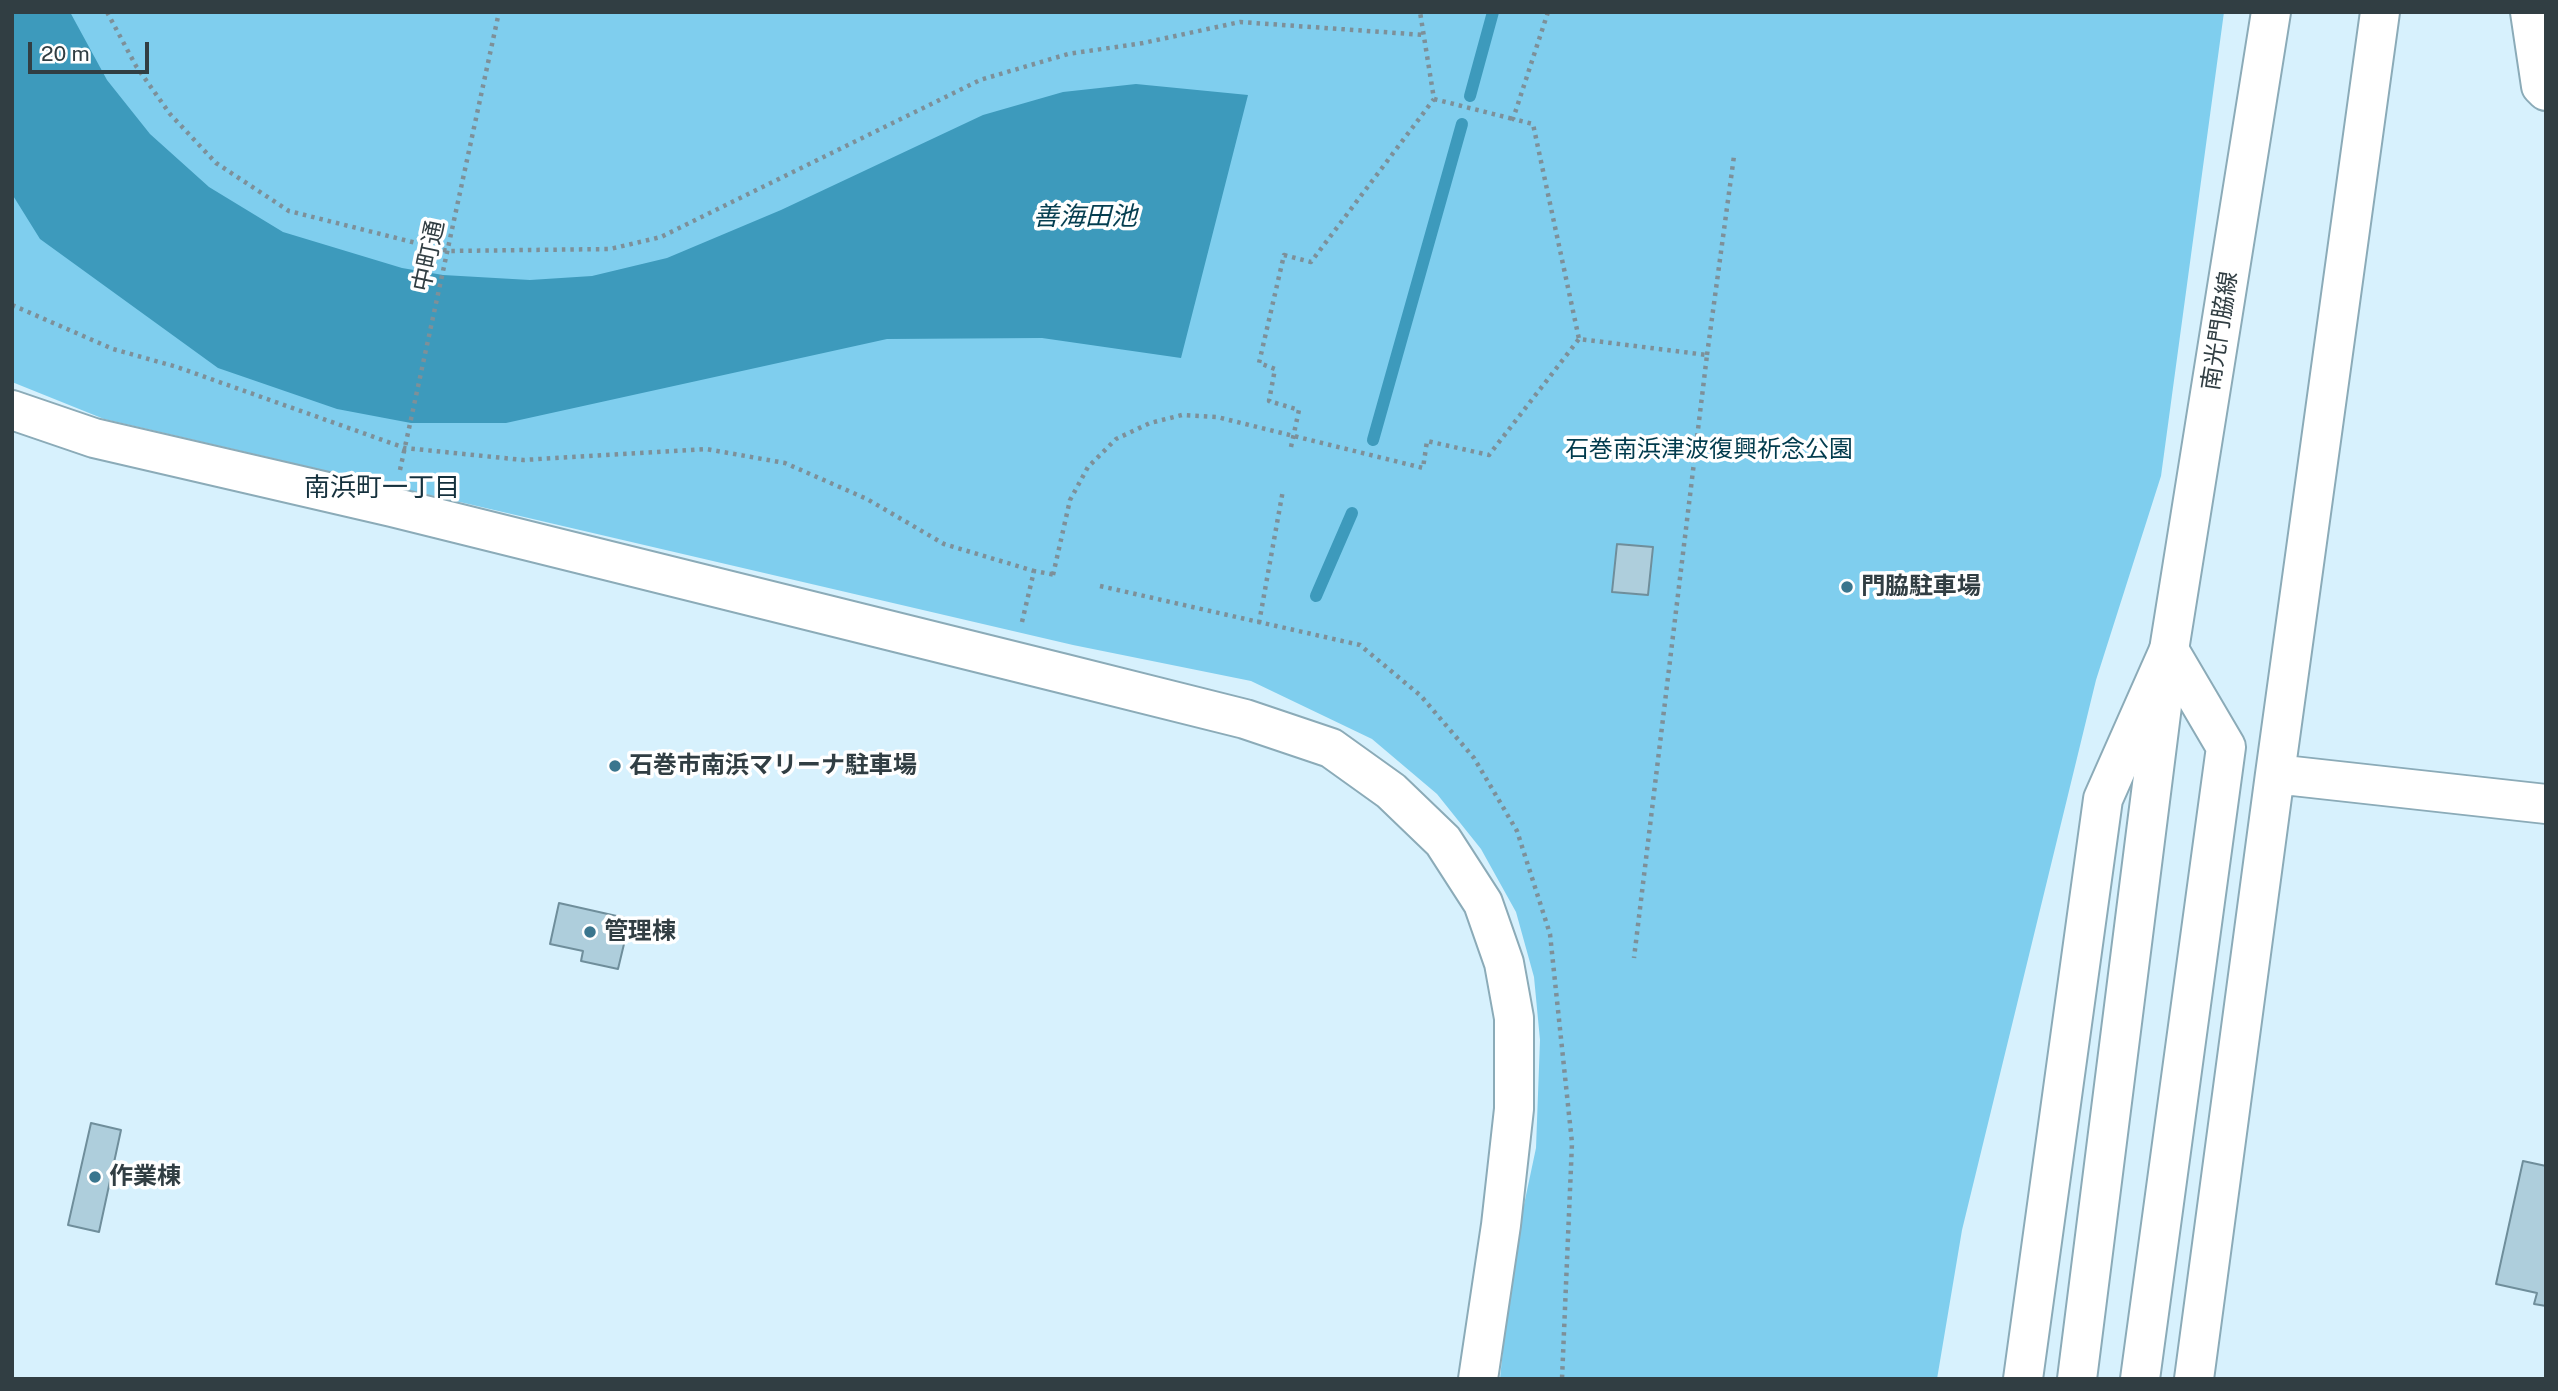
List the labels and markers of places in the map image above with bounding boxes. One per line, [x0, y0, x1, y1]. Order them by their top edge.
place label: 門脇駐車場 [1861, 573, 1981, 601]
marker: 門脇駐車場 [1839, 579, 1855, 595]
place label: 石巻市南浜マリーナ駐車場 [629, 752, 917, 780]
marker: 石巻市南浜マリーナ駐車場 [607, 758, 623, 774]
place label: 管理棟 [604, 918, 676, 946]
marker: 管理棟 [582, 924, 598, 940]
place label: 作業棟 [109, 1163, 181, 1191]
marker: 作業棟 [87, 1169, 103, 1185]

